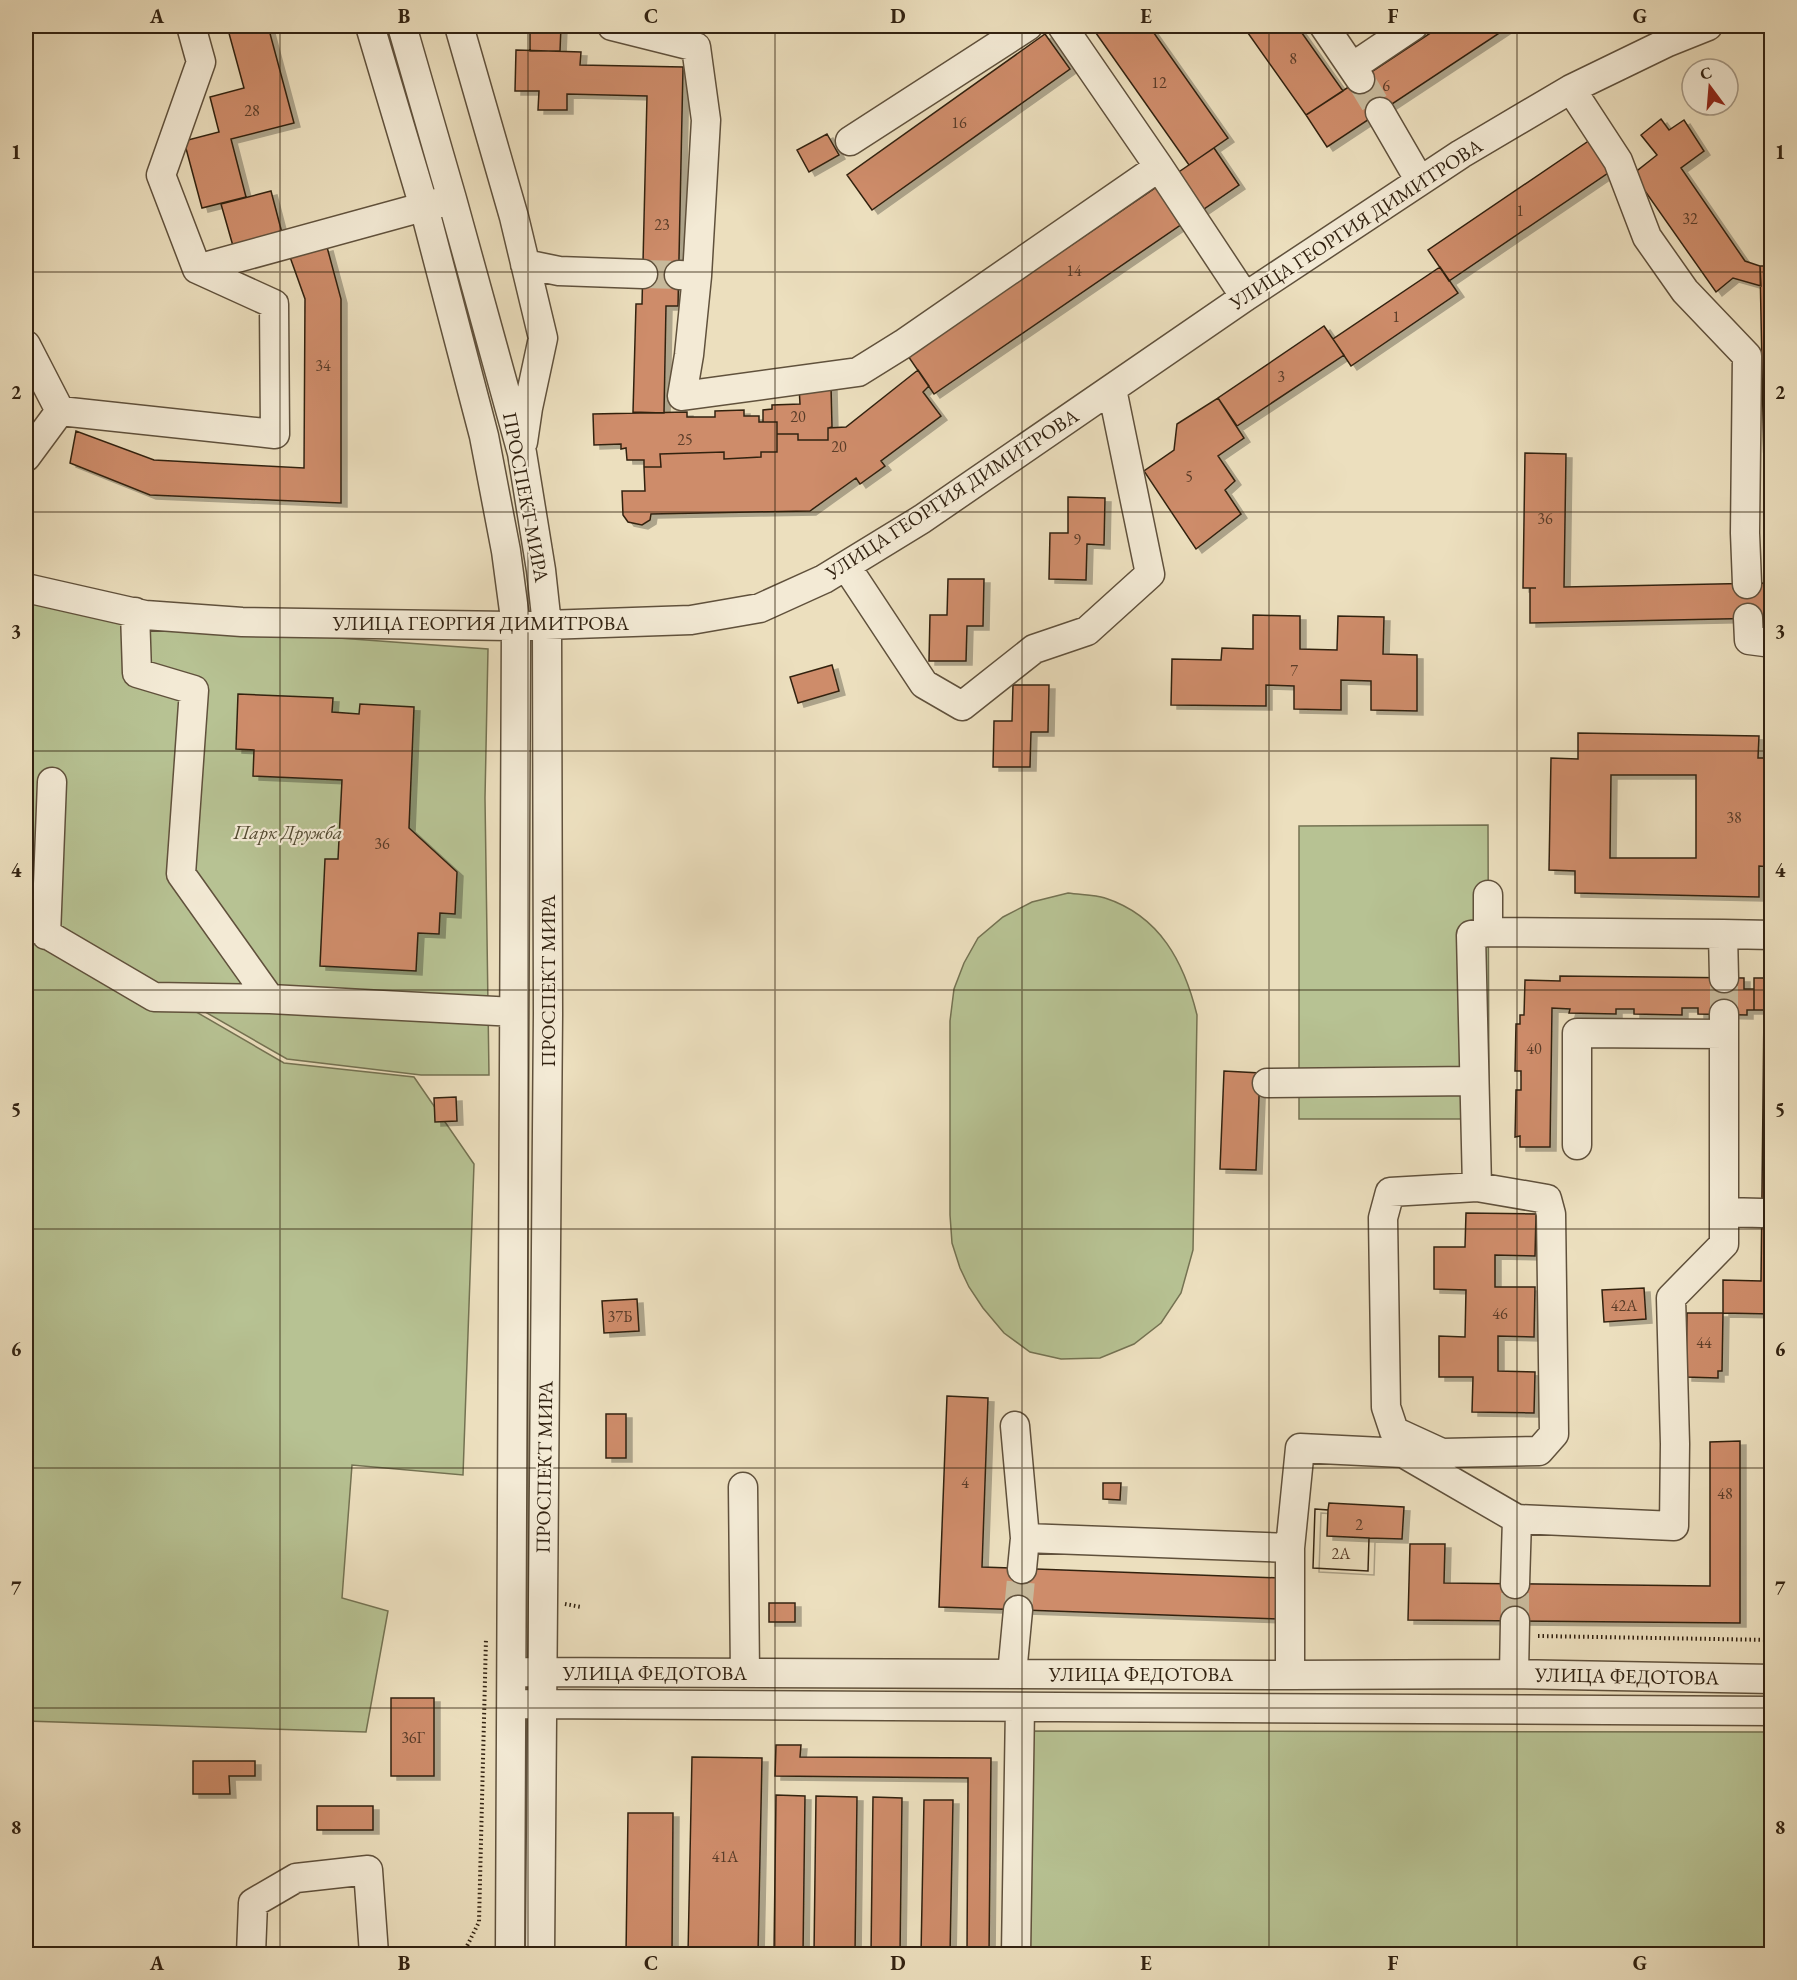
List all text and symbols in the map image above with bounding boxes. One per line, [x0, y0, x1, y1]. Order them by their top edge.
text: A [149, 3, 165, 29]
text: B [398, 3, 410, 29]
text: C [644, 3, 658, 29]
text: D [890, 3, 906, 29]
text: E [1140, 3, 1152, 29]
text: F [1388, 3, 1399, 29]
text: G [1633, 3, 1647, 29]
house number: 8 [1289, 48, 1297, 69]
north arrow [1680, 57, 1740, 117]
text: С [1698, 61, 1714, 85]
house number: 12 [1151, 72, 1167, 93]
house number: 6 [1382, 75, 1390, 96]
house number: 28 [244, 100, 260, 121]
house number: 16 [951, 112, 967, 133]
street label: УЛИЦА ГЕОРГИЯ ДИМИТРОВА [1224, 132, 1487, 316]
text: 1 [11, 139, 21, 165]
text: 1 [1775, 139, 1785, 165]
house number: 1 [1516, 200, 1524, 221]
house number: 32 [1682, 208, 1698, 229]
house number: 23 [654, 214, 670, 235]
house number: 14 [1066, 260, 1082, 281]
house number: 1 [1392, 306, 1400, 327]
house number: 34 [315, 355, 331, 376]
house number: 3 [1277, 366, 1285, 387]
text: 2 [11, 379, 22, 405]
text: 2 [1775, 379, 1786, 405]
street label: УЛИЦА ГЕОРГИЯ ДИМИТРОВА [820, 402, 1083, 586]
house number: 20 [790, 406, 806, 427]
street label: ПРОСПЕКТ МИРА [497, 410, 555, 584]
house number: 25 [677, 429, 693, 450]
house number: 20 [831, 436, 847, 457]
house number: 5 [1185, 466, 1193, 487]
house number: 36 [1537, 508, 1553, 529]
house number: 9 [1073, 529, 1081, 550]
street label: УЛИЦА ГЕОРГИЯ ДИМИТРОВА [332, 610, 629, 636]
text: 3 [11, 618, 21, 644]
text: 3 [1775, 618, 1785, 644]
house number: 7 [1290, 660, 1298, 681]
house number: 38 [1726, 807, 1742, 828]
park label: Парк Дружба [232, 819, 343, 845]
house number: 36 [374, 833, 390, 854]
text: 4 [11, 857, 22, 883]
text: 4 [1775, 857, 1786, 883]
street label: ПРОСПЕКТ МИРА [535, 895, 561, 1067]
house number: 40 [1526, 1038, 1542, 1059]
text: 5 [11, 1096, 21, 1122]
text: 5 [1775, 1096, 1785, 1122]
house number: 42А [1611, 1295, 1638, 1316]
house number: 46 [1492, 1303, 1508, 1324]
house number: 37Б [608, 1306, 632, 1327]
house number: 44 [1696, 1332, 1712, 1353]
text: 6 [11, 1336, 22, 1362]
text: 6 [1775, 1336, 1786, 1362]
street label: ПРОСПЕКТ МИРА [529, 1380, 559, 1554]
house number: 4 [961, 1472, 969, 1493]
house number: 48 [1717, 1483, 1733, 1504]
house number: 2 [1355, 1514, 1363, 1535]
house number: 2А [1332, 1543, 1351, 1564]
text: 7 [11, 1575, 22, 1601]
text: 7 [1775, 1575, 1786, 1601]
street label: УЛИЦА ФЕДОТОВА [562, 1660, 747, 1686]
street label: УЛИЦА ФЕДОТОВА [1048, 1661, 1233, 1687]
street label: УЛИЦА ФЕДОТОВА [1534, 1661, 1720, 1691]
house number: 36Г [401, 1727, 426, 1748]
text: 8 [11, 1814, 21, 1840]
text: 8 [1775, 1814, 1785, 1840]
house number: 41А [712, 1846, 739, 1867]
text: A [149, 1950, 165, 1976]
text: B [398, 1950, 410, 1976]
text: C [644, 1950, 658, 1976]
text: D [890, 1950, 906, 1976]
text: E [1140, 1950, 1152, 1976]
text: F [1388, 1950, 1399, 1976]
text: G [1633, 1950, 1647, 1976]

